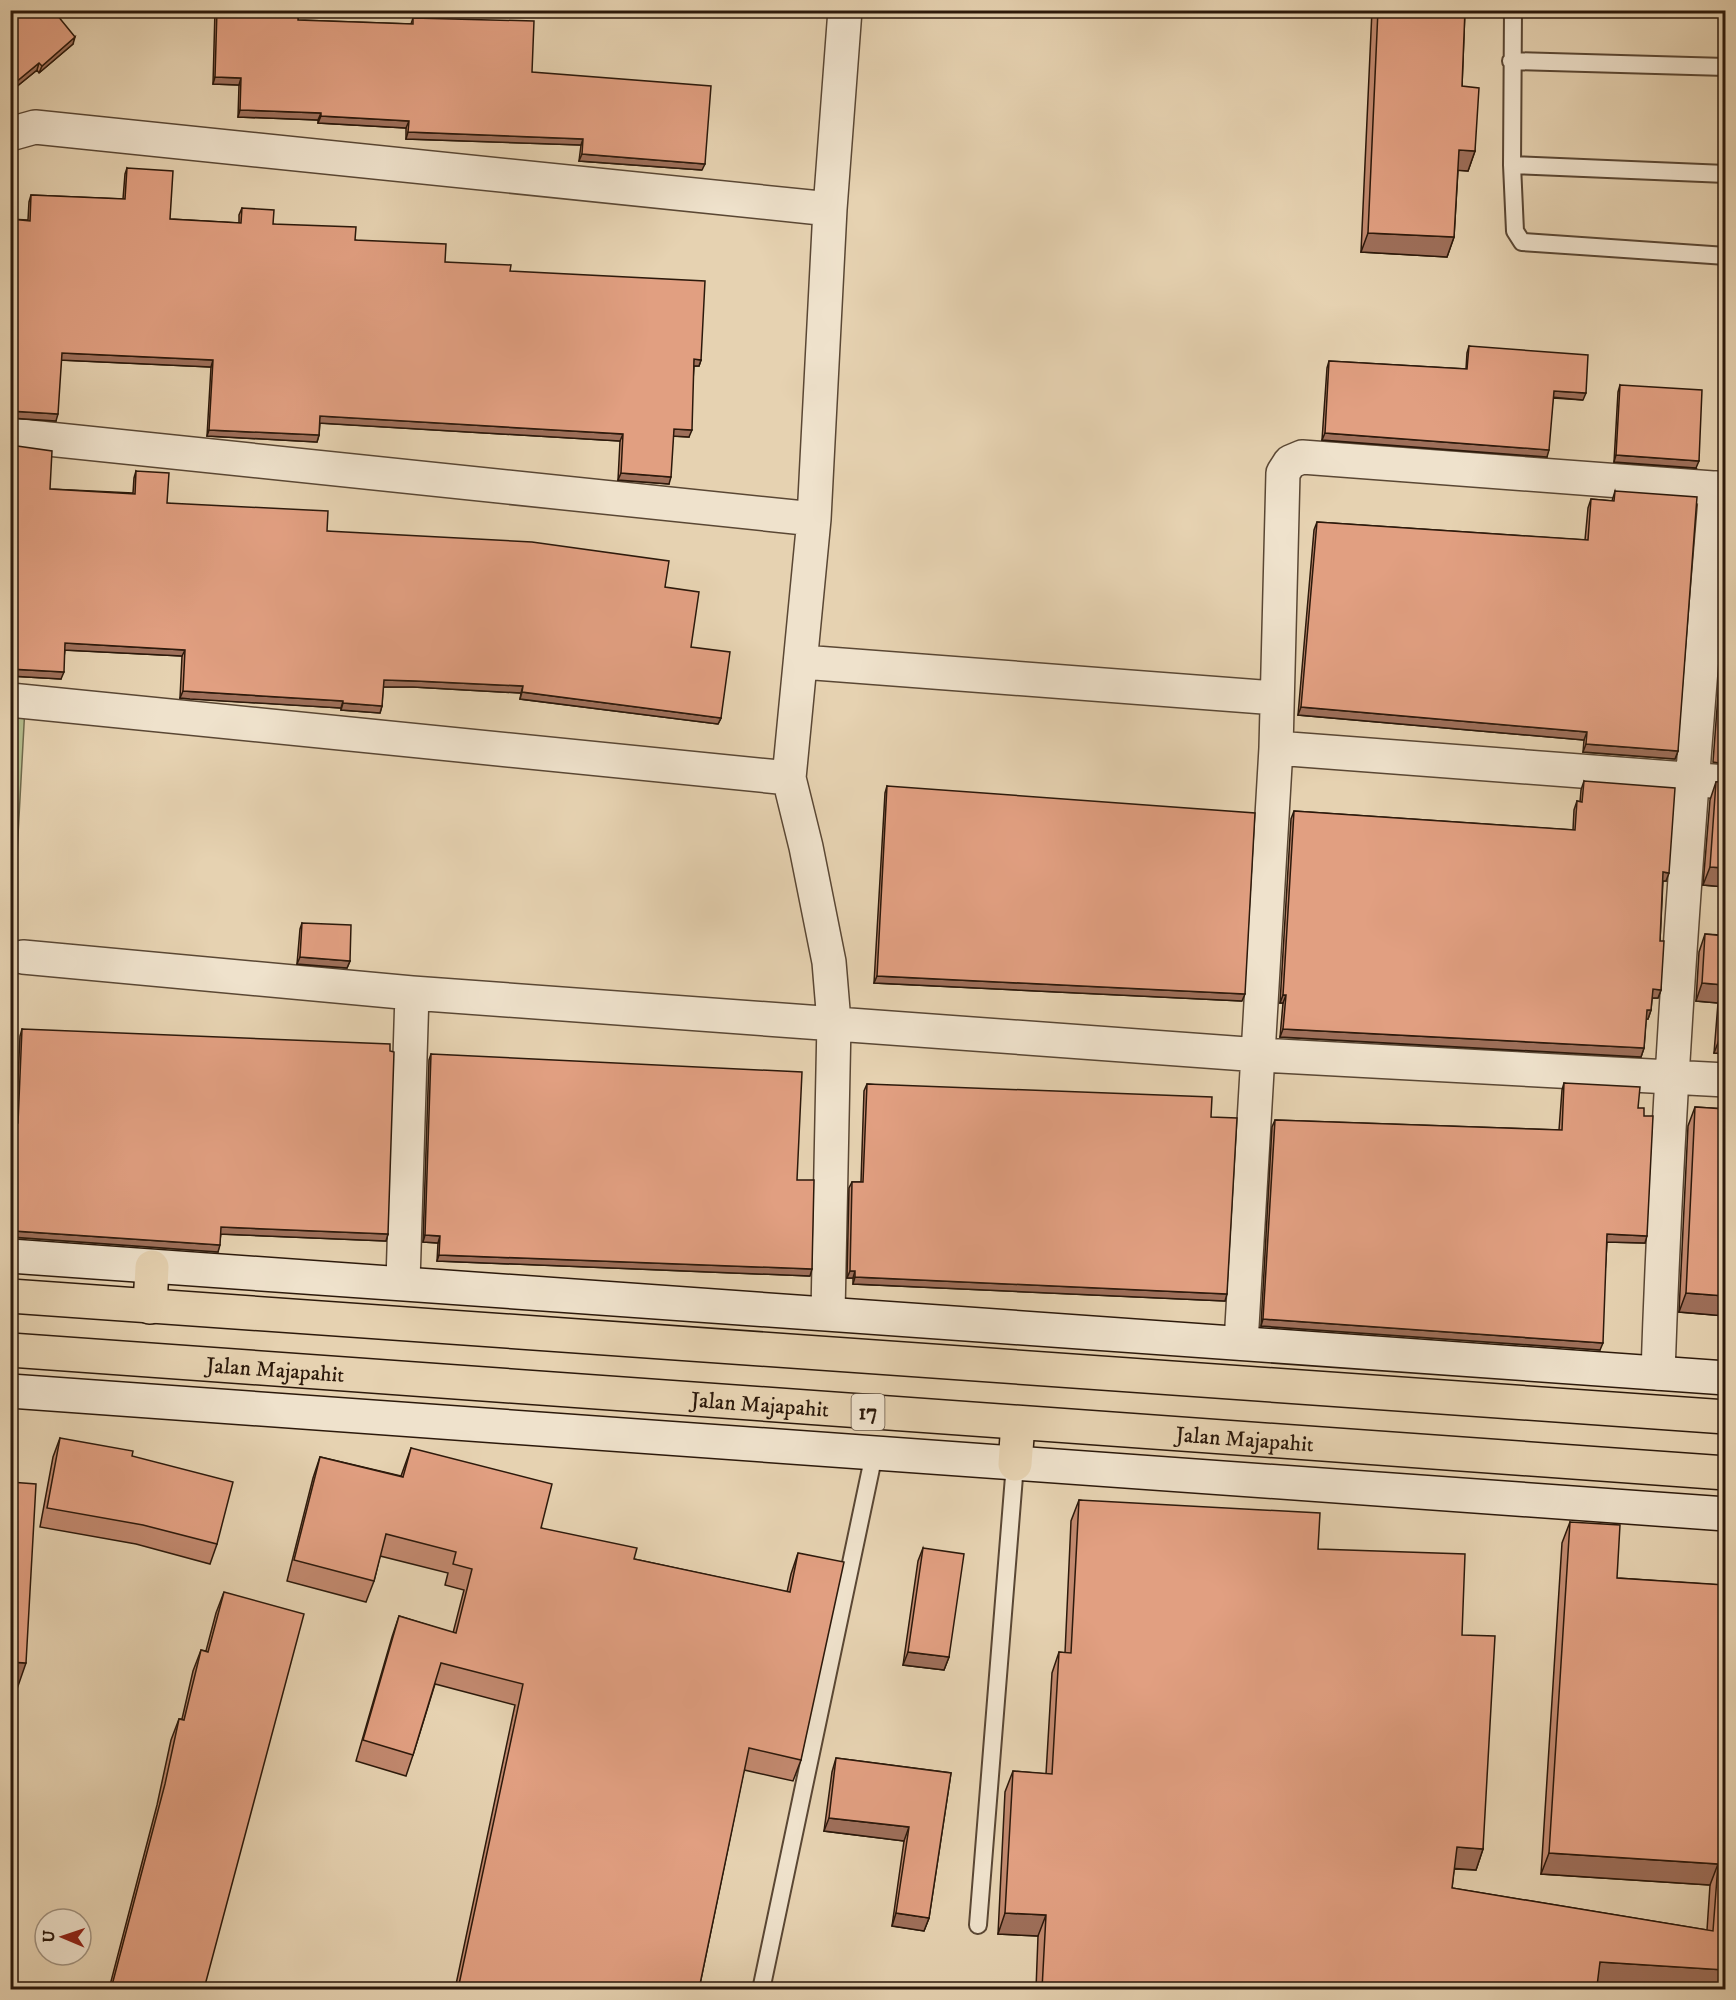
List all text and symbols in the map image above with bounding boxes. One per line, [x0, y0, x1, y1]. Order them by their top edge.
street label: Jalan Majapahit [203, 1352, 345, 1389]
street label: Jalan Majapahit [688, 1387, 830, 1424]
road number: 17 [852, 1394, 884, 1430]
street label: Jalan Majapahit [1173, 1421, 1315, 1458]
north arrow [33, 1907, 93, 1967]
text: U [39, 1929, 59, 1943]

